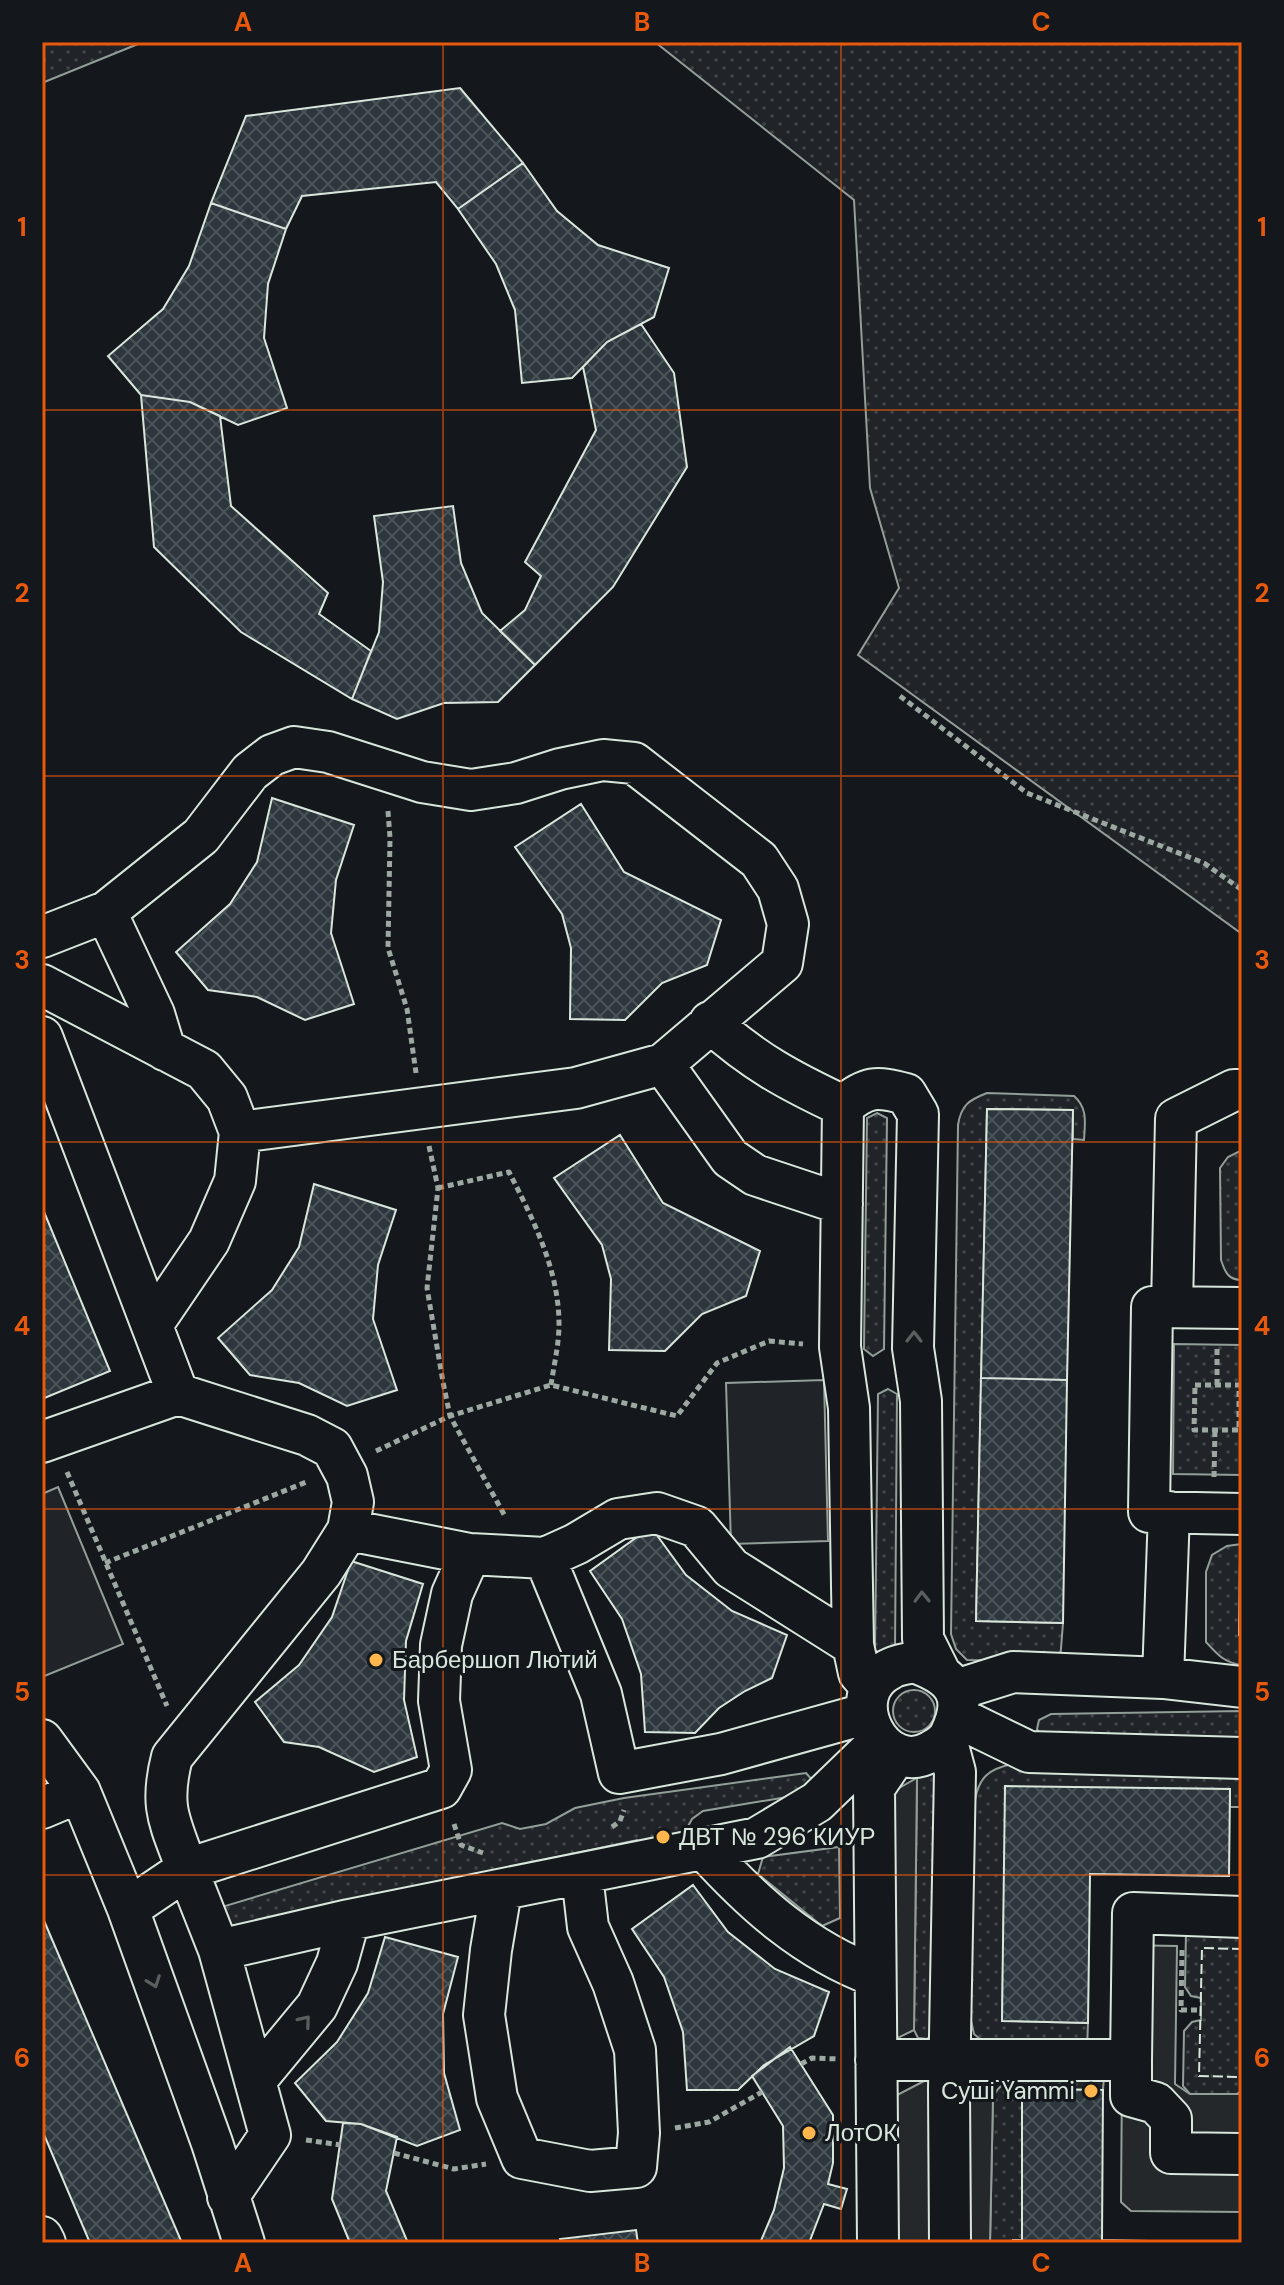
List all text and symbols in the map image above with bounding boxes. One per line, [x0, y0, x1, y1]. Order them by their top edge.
text: A [234, 5, 252, 39]
text: B [634, 5, 650, 39]
text: C [1031, 5, 1051, 39]
text: 1 [17, 210, 27, 244]
text: 1 [1257, 210, 1267, 244]
text: 2 [14, 576, 30, 610]
text: 2 [1254, 576, 1270, 610]
text: 3 [14, 943, 30, 977]
text: 3 [1254, 943, 1270, 977]
text: 4 [14, 1309, 30, 1343]
text: 4 [1254, 1309, 1270, 1343]
one-way arrow [905, 1330, 923, 1343]
one-way arrow [914, 1590, 931, 1603]
place label: Барбершоп Лютий [392, 1644, 598, 1675]
marker: Барбершоп Лютий [367, 1651, 385, 1669]
text: 5 [14, 1675, 30, 1709]
text: 5 [1254, 1675, 1270, 1709]
place label: ДВТ № 296 КИУР [679, 1821, 875, 1852]
marker: ДВТ № 296 КИУР [654, 1828, 672, 1846]
one-way arrow [145, 1975, 161, 1989]
one-way arrow [295, 2016, 310, 2030]
text: 6 [14, 2041, 30, 2075]
text: 6 [1254, 2041, 1270, 2075]
place label: Суші Yammi [941, 2075, 1075, 2106]
marker: Суші Yammi [1082, 2082, 1100, 2100]
place label: ЛотОК [825, 2117, 897, 2148]
marker: ЛотОК [800, 2124, 818, 2142]
text: A [234, 2246, 252, 2280]
text: B [634, 2246, 650, 2280]
text: C [1031, 2246, 1051, 2280]

